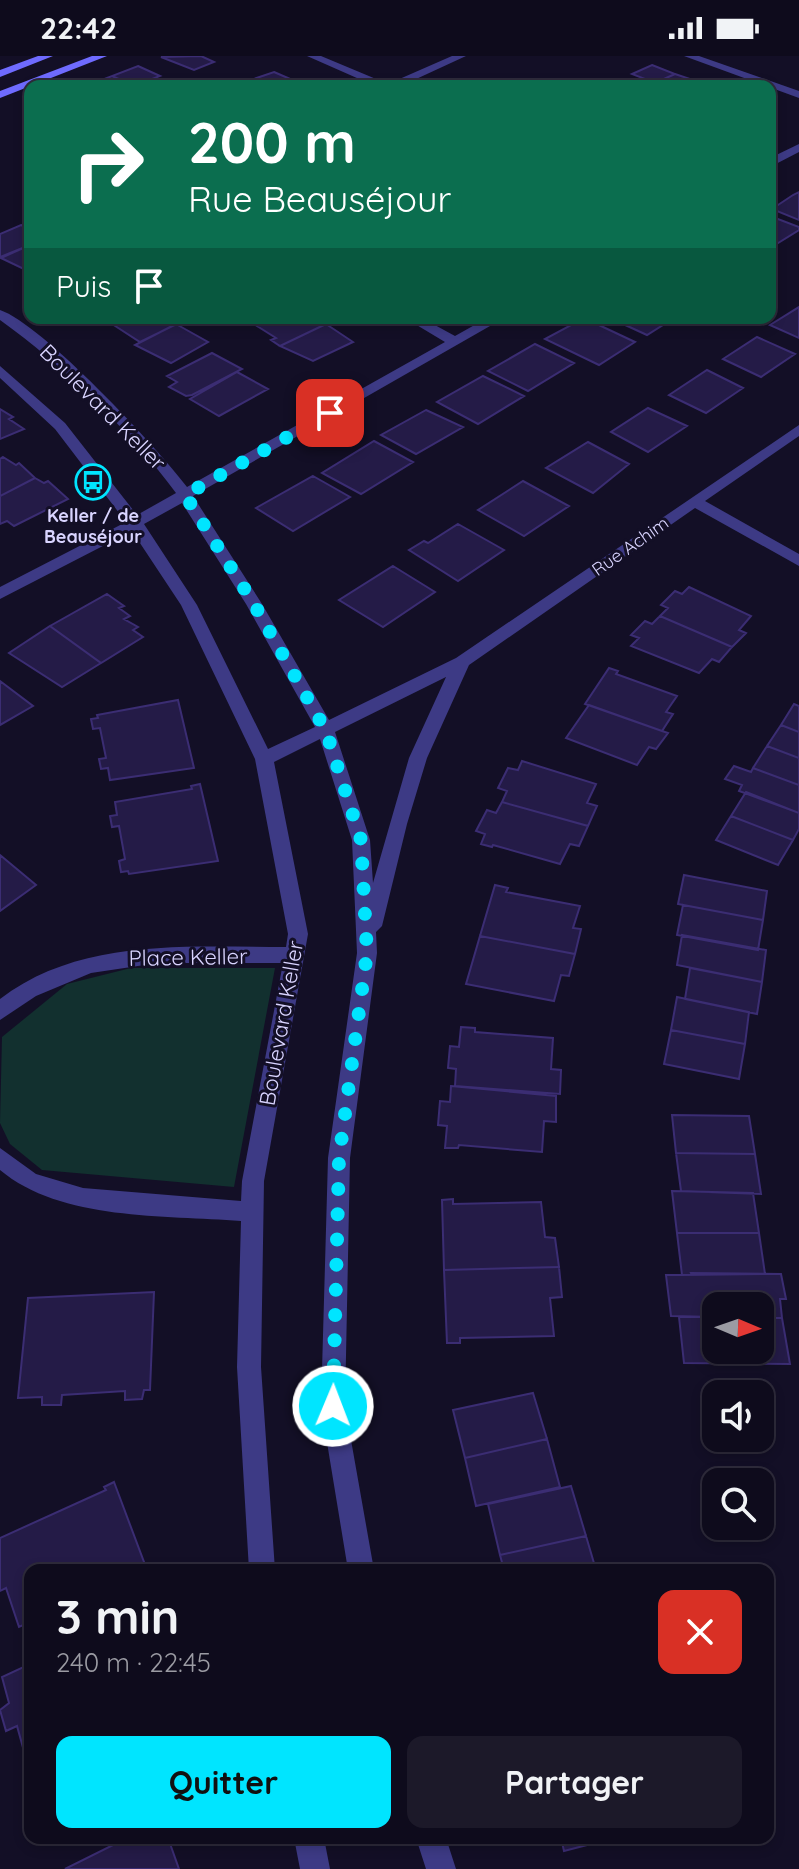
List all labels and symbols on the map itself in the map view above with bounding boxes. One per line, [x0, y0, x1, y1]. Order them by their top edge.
street label: Boulevard Keller [34, 338, 172, 476]
pin [296, 379, 364, 447]
bus stop icon: Keller / de Beauséjour [74, 463, 112, 501]
place label: Keller / de Beauséjour [44, 504, 142, 548]
street label: Rue Achim [587, 511, 673, 581]
street label: Boulevard Keller [253, 938, 309, 1108]
street label: Place Keller [128, 942, 248, 972]
north arrow [702, 1292, 774, 1364]
position arrow [291, 1364, 375, 1448]

